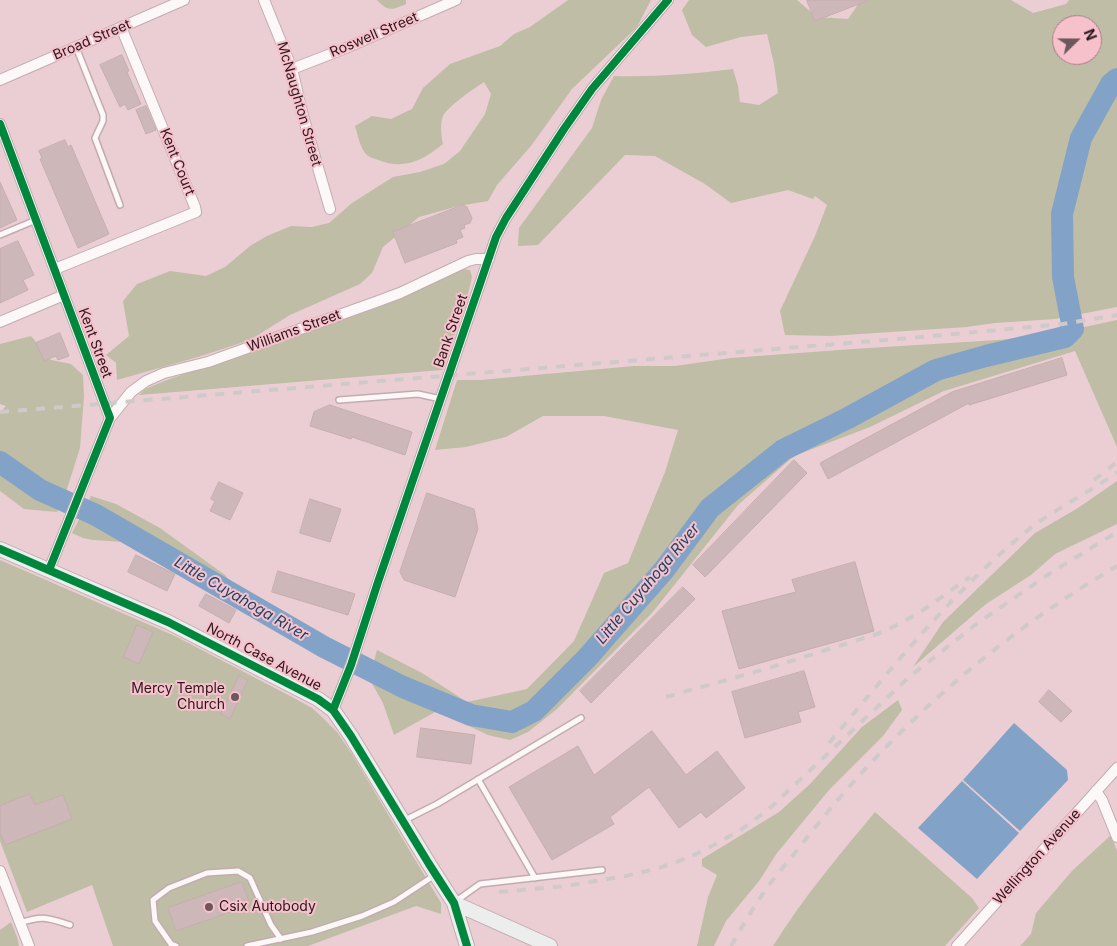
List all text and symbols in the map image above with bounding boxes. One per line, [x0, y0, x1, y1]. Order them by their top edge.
street label: Roswell Street [327, 9, 421, 61]
north arrow [1052, 15, 1102, 65]
street label: Broad Street [51, 16, 133, 64]
text: N [1081, 26, 1100, 43]
street label: McNaughton Street [273, 40, 325, 168]
street label: Kent Court [156, 126, 198, 198]
street label: Bank Street [431, 292, 471, 370]
street label: Kent Street [75, 306, 115, 380]
street label: Williams Street [245, 306, 343, 356]
water label: Little Cuyahoga River [592, 520, 704, 648]
water label: Little Cuyahoga River [171, 553, 311, 645]
street label: North Case Avenue [204, 620, 324, 694]
place label: Mercy Temple Church [131, 681, 225, 714]
marker: Mercy Temple Church [229, 691, 241, 703]
street label: Wellington Avenue [990, 806, 1084, 908]
place label: Csix Autobody [219, 899, 316, 915]
marker: Csix Autobody [203, 901, 215, 913]

